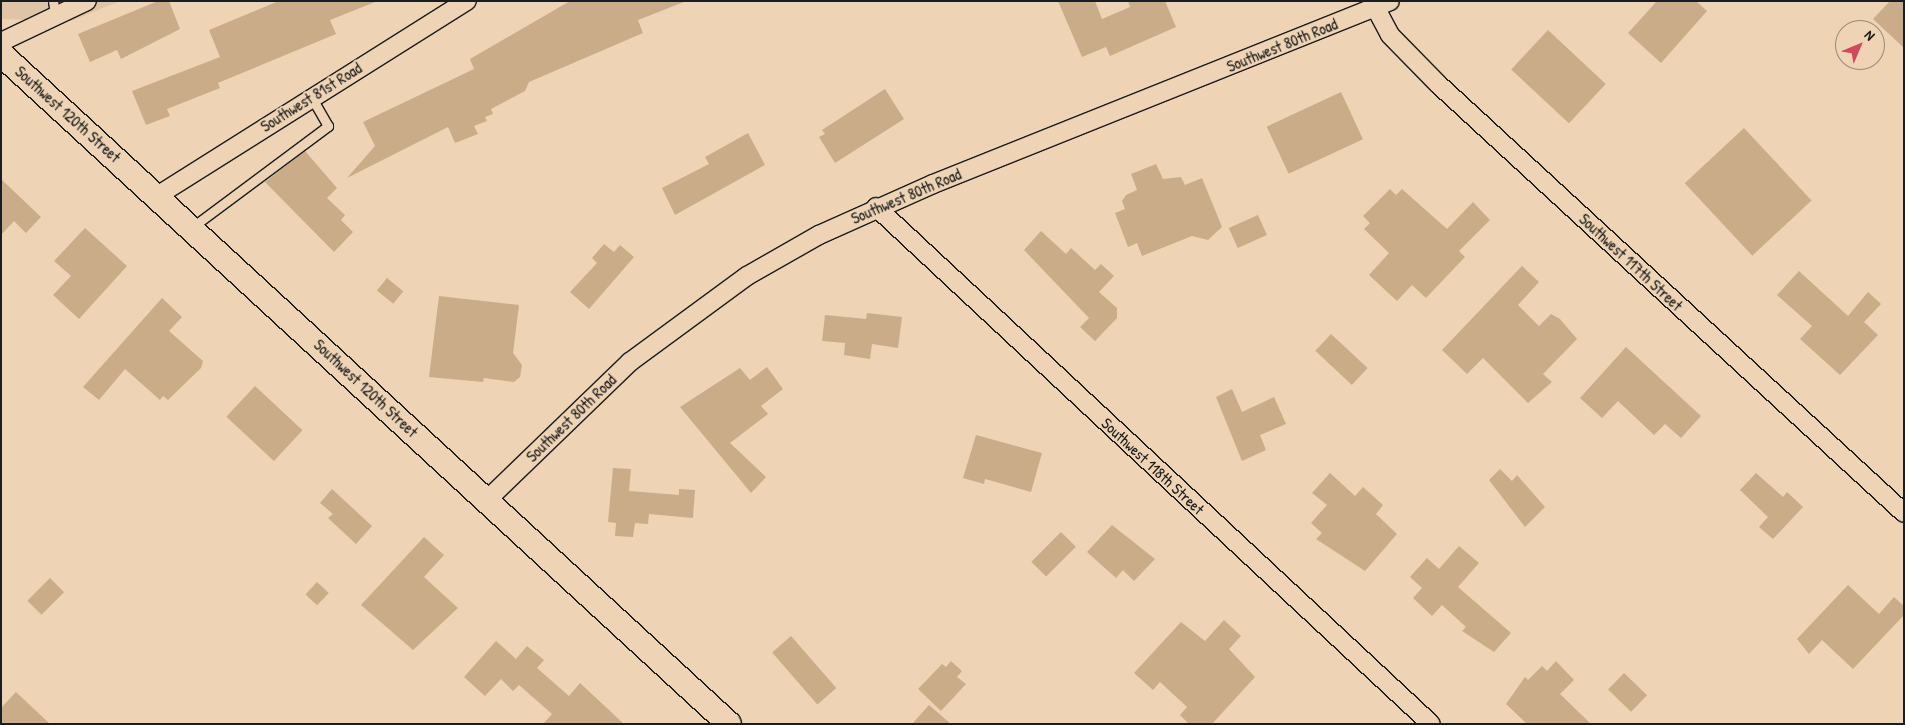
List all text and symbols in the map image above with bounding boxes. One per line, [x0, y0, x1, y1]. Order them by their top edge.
street label: Southwest 80th Road [1224, 14, 1340, 76]
north arrow [1835, 20, 1885, 70]
text: N [1861, 25, 1880, 44]
street label: Southwest 81st Road [257, 58, 365, 136]
street label: Southwest 120th Street [11, 62, 125, 166]
street label: Southwest 80th Road [848, 164, 964, 228]
street label: Southwest 117th Street [1575, 209, 1687, 315]
street label: Southwest 120th Street [310, 335, 422, 441]
street label: Southwest 80th Road [522, 370, 620, 466]
street label: Southwest 118th Street [1098, 414, 1208, 518]

